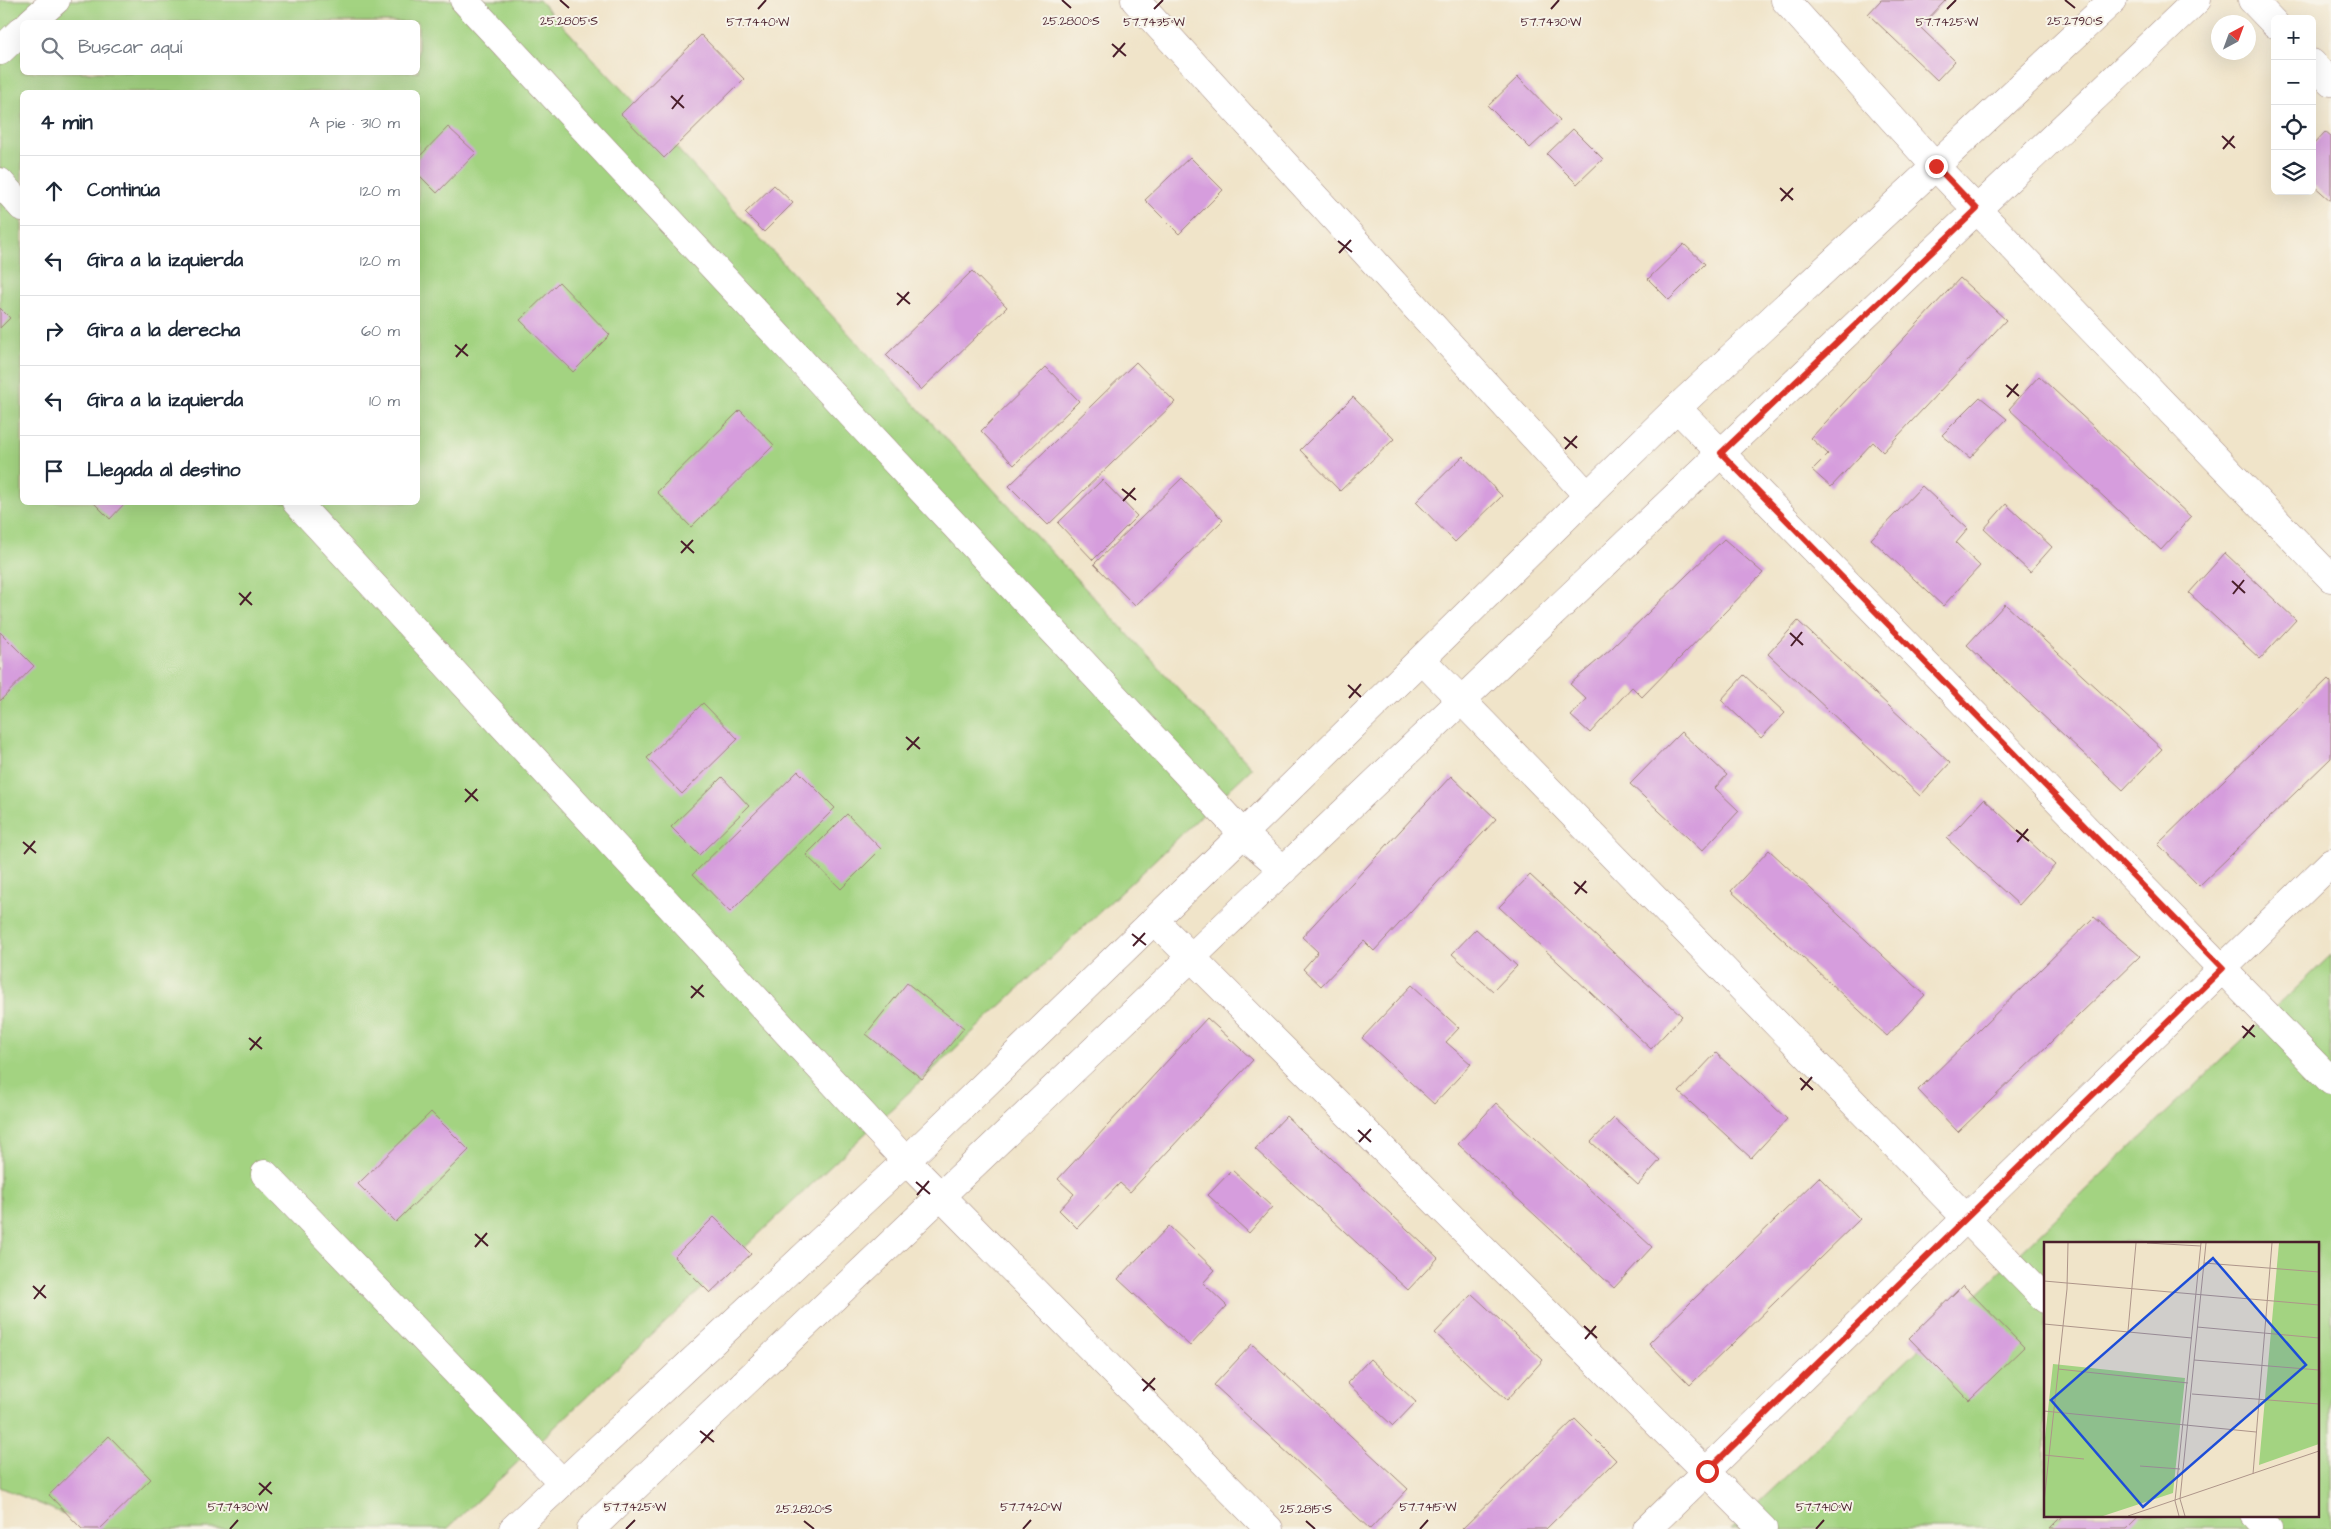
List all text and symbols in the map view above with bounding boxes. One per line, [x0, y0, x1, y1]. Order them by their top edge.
text: 25.2805°S [540, 13, 598, 30]
text: 25.2800°S [1042, 13, 1100, 30]
text: 25.2790°S [2047, 13, 2103, 30]
text: 57.7440°W [727, 14, 790, 31]
text: 57.7435°W [1123, 14, 1186, 31]
text: 57.7430°W [1521, 14, 1582, 31]
text: 57.7425°W [1916, 14, 1979, 31]
north arrow [2211, 15, 2256, 60]
map controls [2271, 15, 2316, 195]
button: + [2271, 15, 2316, 60]
search box [20, 20, 420, 75]
icon: search [38, 34, 66, 62]
text: Buscar aquí [78, 34, 182, 61]
button: − [2271, 60, 2316, 105]
button: locate [2271, 105, 2316, 150]
text: 4 min [40, 108, 93, 137]
text: A pie · 310 m [309, 112, 400, 134]
button: layers [2271, 150, 2316, 195]
route end [1925, 155, 1948, 178]
icon: ahead [40, 177, 68, 205]
text: Continúa [87, 177, 160, 204]
text: 120 m [360, 180, 400, 202]
icon: left [40, 247, 68, 275]
text: Gira a la izquierda [87, 247, 243, 274]
text: 120 m [360, 250, 400, 272]
icon: right [40, 317, 68, 345]
text: Gira a la derecha [87, 317, 240, 344]
text: 60 m [361, 320, 400, 342]
icon: left [40, 387, 68, 415]
text: Gira a la izquierda [87, 387, 243, 414]
text: 10 m [369, 390, 400, 412]
icon: arrive [40, 457, 68, 485]
text: Llegada al destino [87, 457, 240, 484]
inset map [2044, 1242, 2318, 1516]
route start [1696, 1460, 1719, 1483]
text: 57.7430°W [208, 1499, 269, 1516]
text: 57.7425°W [604, 1499, 667, 1516]
text: 57.7420°W [1000, 1499, 1062, 1516]
text: 57.7415°W [1399, 1499, 1457, 1516]
text: 57.7410°W [1796, 1499, 1853, 1516]
text: 25.2820°S [776, 1501, 833, 1518]
text: 25.2815°S [1280, 1501, 1332, 1518]

